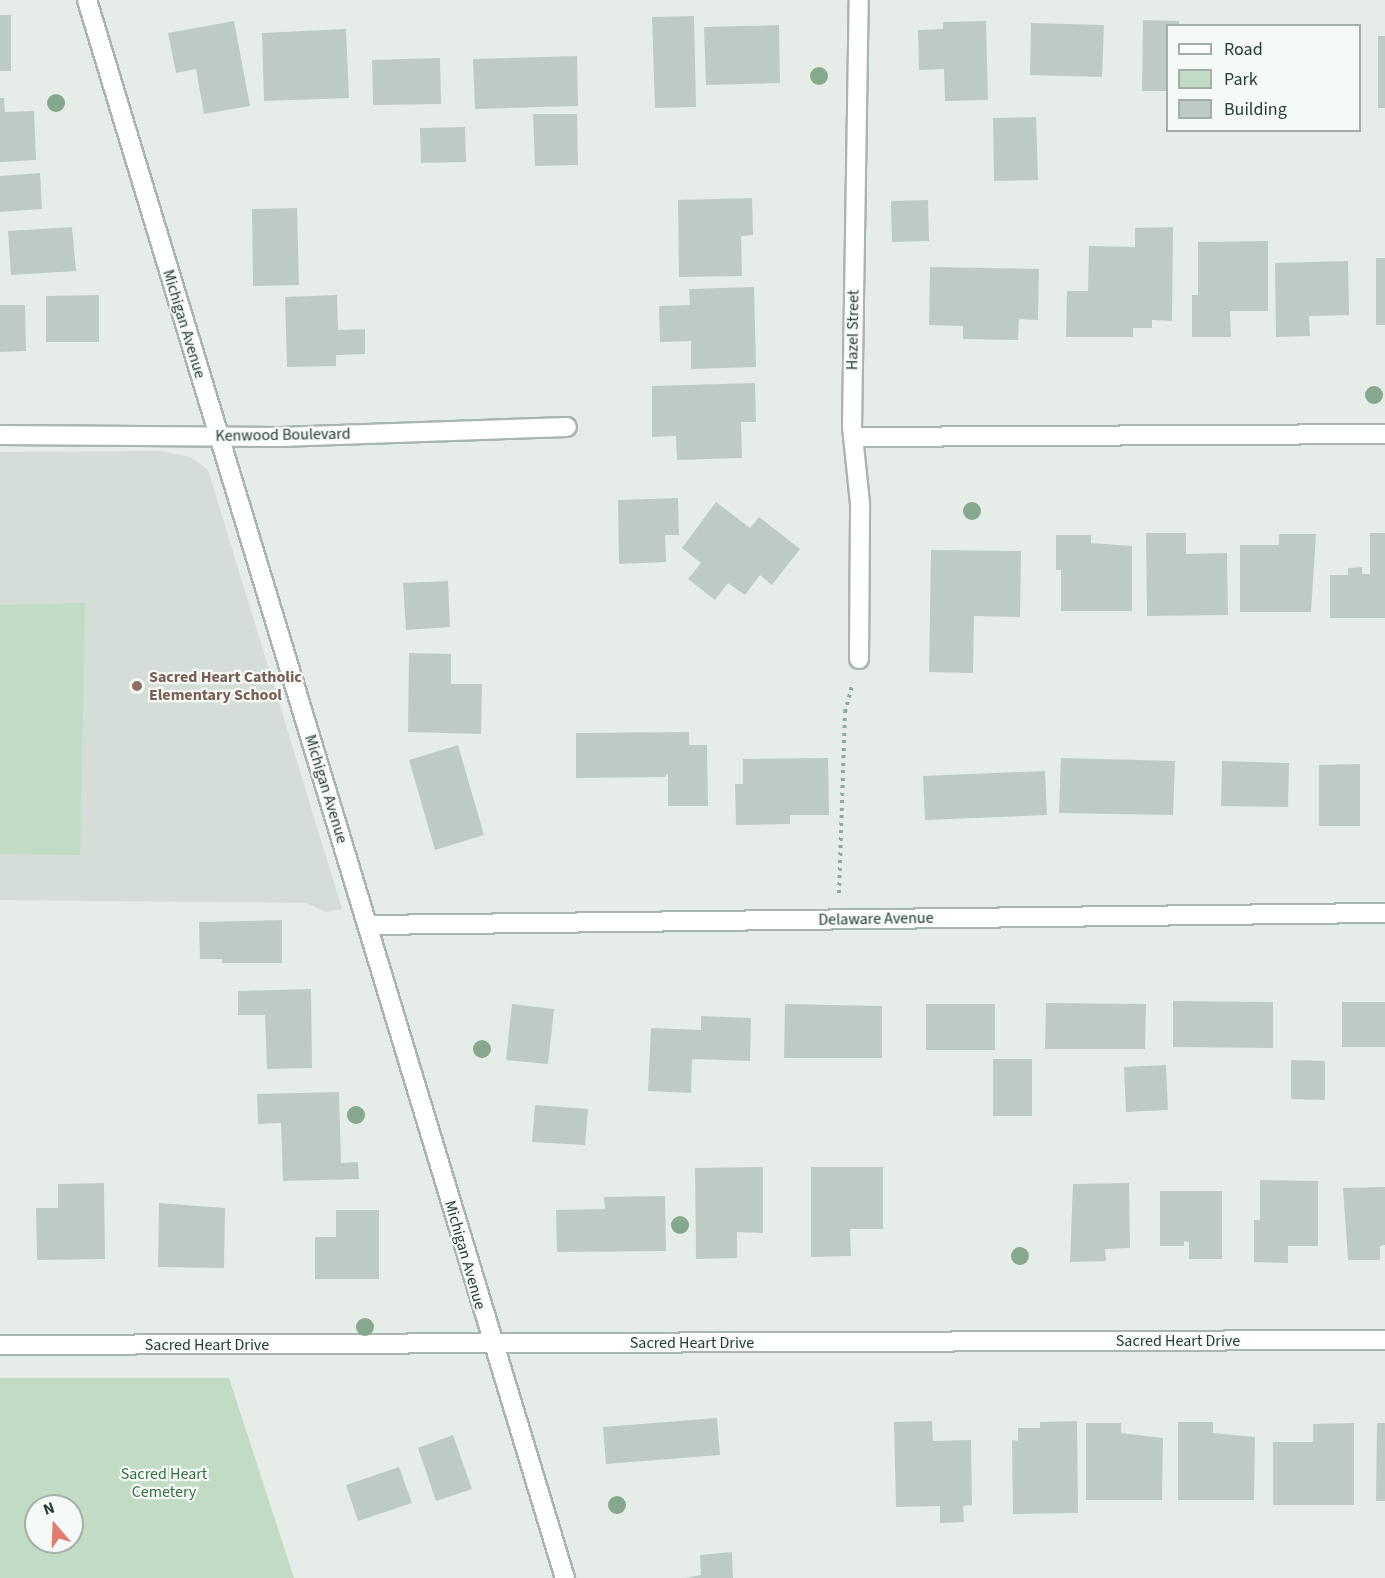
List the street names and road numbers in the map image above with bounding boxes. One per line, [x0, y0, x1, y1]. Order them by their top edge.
street label: Michigan Avenue [158, 267, 210, 381]
street label: Hazel Street [843, 290, 863, 370]
street label: Kenwood Boulevard [215, 424, 351, 446]
street label: Michigan Avenue [300, 732, 352, 846]
street label: Delaware Avenue [818, 908, 934, 930]
street label: Michigan Avenue [440, 1198, 490, 1312]
street label: Sacred Heart Drive [1116, 1331, 1240, 1351]
street label: Sacred Heart Drive [630, 1333, 754, 1353]
street label: Sacred Heart Drive [145, 1335, 269, 1355]

